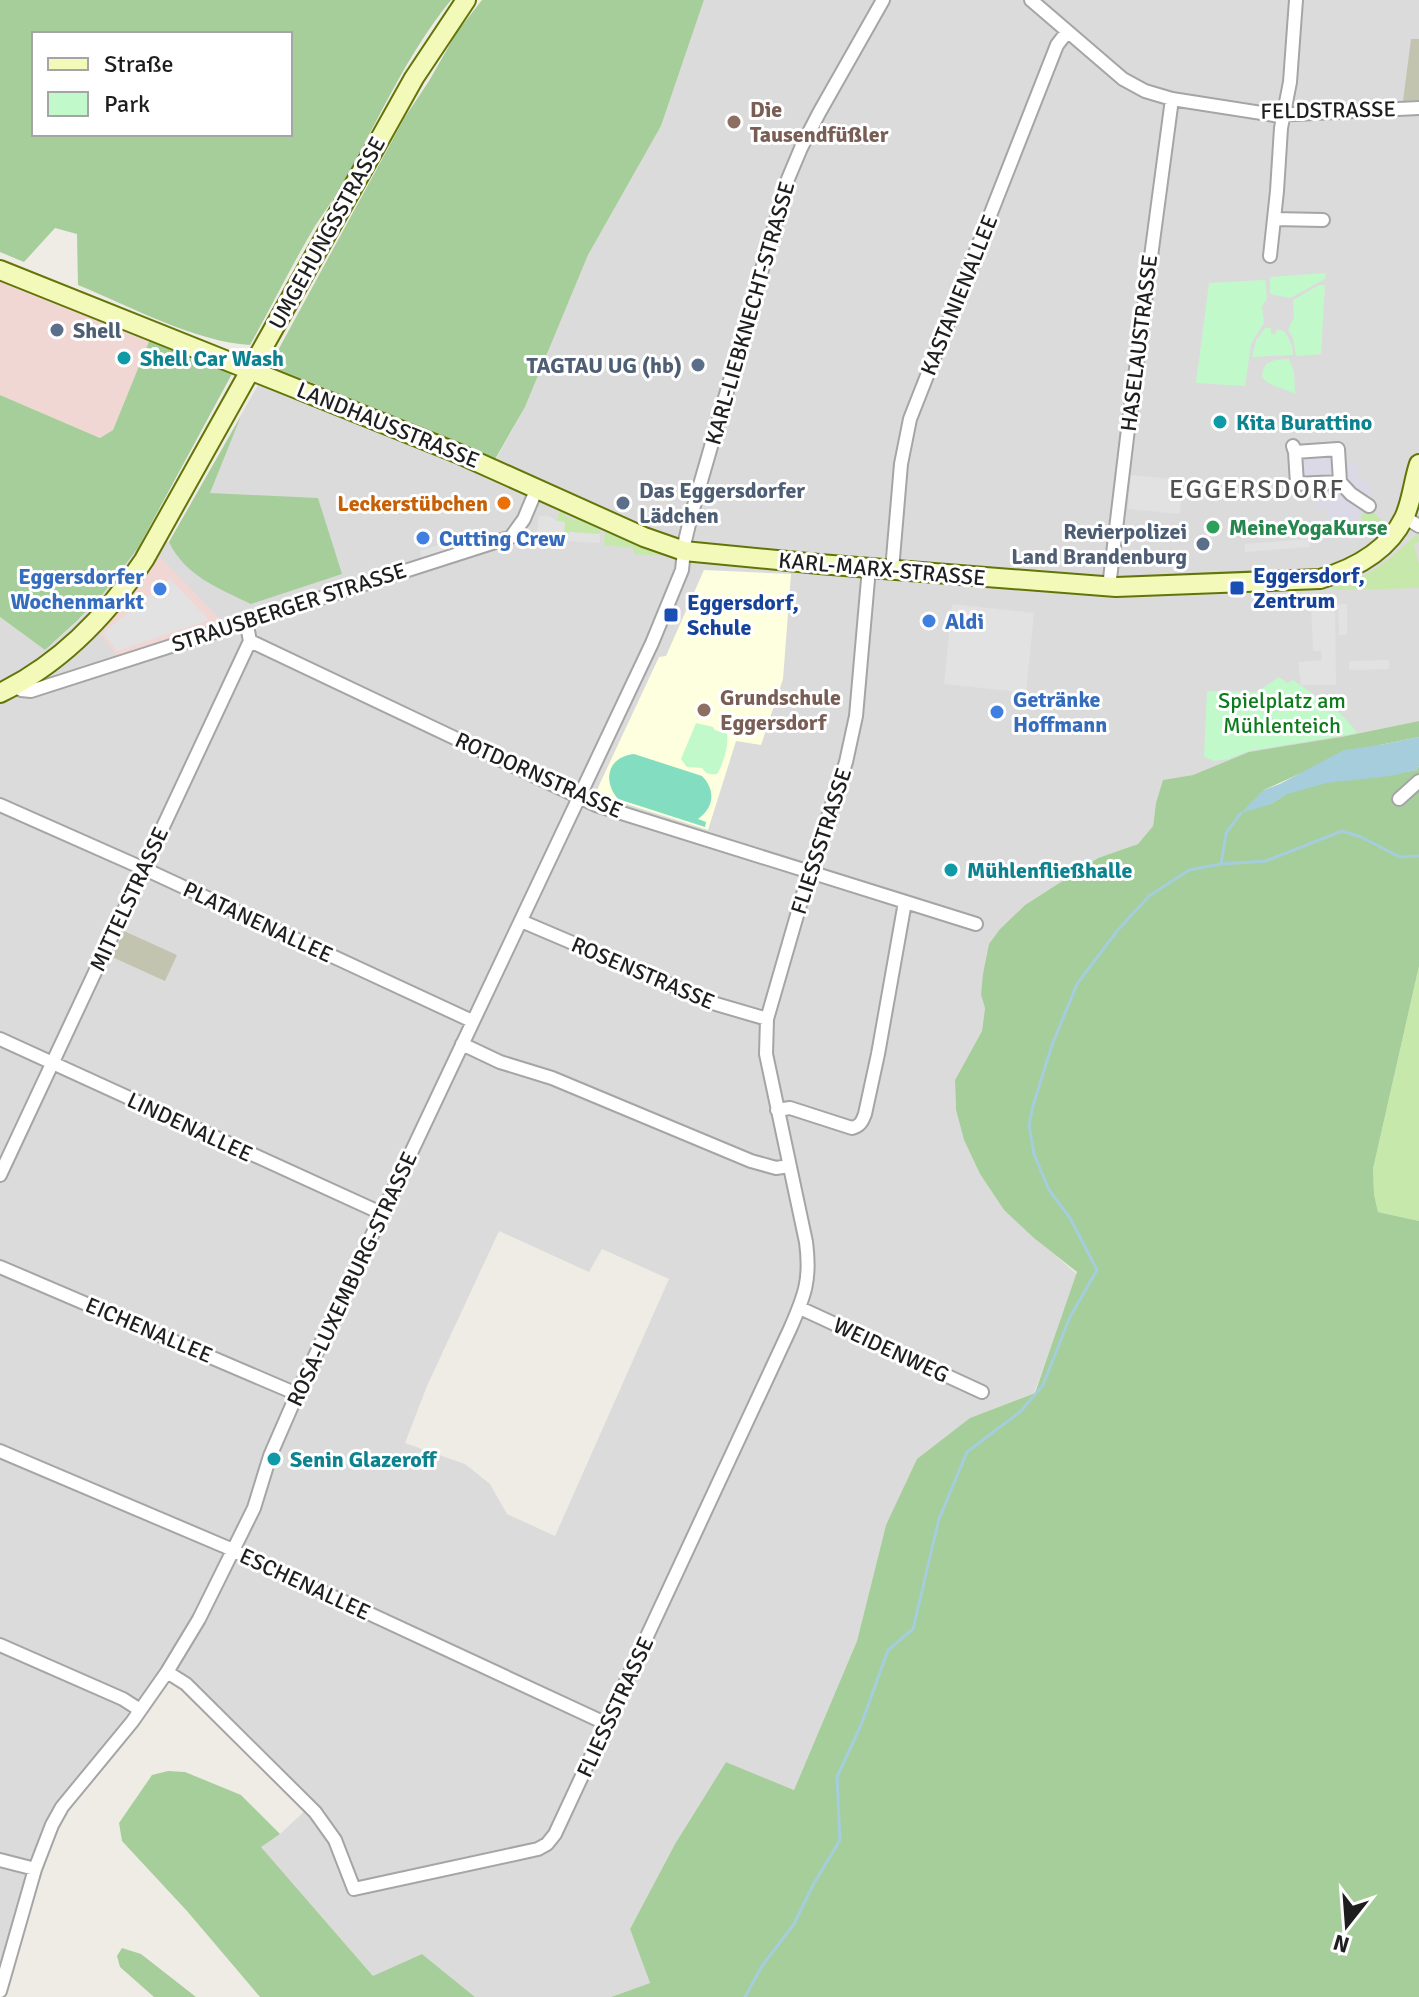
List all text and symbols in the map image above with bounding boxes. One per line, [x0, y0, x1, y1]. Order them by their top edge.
legend [32, 32, 292, 136]
text: Straße [104, 49, 174, 79]
text: Park [104, 89, 150, 119]
street label: FELDSTRASSE [1260, 95, 1396, 125]
place label: Die Tausendfüßler [750, 96, 889, 148]
marker: Die Tausendfüßler [725, 113, 743, 131]
street label: UMGEHUNGSSTRASSE [263, 132, 391, 334]
street label: KARL-LIEBKNECHT-STRASSE [699, 178, 801, 448]
street label: KASTANIENALLEE [914, 211, 1004, 379]
street label: HASELAUSTRASSE [1115, 253, 1163, 433]
place label: Shell [73, 317, 122, 344]
marker: Shell [48, 321, 66, 339]
place label: Shell Car Wash [140, 345, 284, 372]
marker: Shell Car Wash [115, 349, 133, 367]
place label: TAGTAU UG (hb) [527, 352, 682, 379]
marker: TAGTAU UG (hb) [689, 356, 707, 374]
street label: LANDHAUSSTRASSE [293, 376, 483, 474]
place label: Kita Burattino [1236, 409, 1372, 436]
marker: Kita Burattino [1211, 413, 1229, 431]
district label: EGGERSDORF [1169, 474, 1345, 506]
place label: Das Eggersdorfer Lädchen [639, 477, 805, 529]
place label: Leckerstübchen [337, 490, 488, 517]
marker: Leckerstübchen [495, 494, 513, 512]
marker: Das Eggersdorfer Lädchen [614, 494, 632, 512]
place label: MeineYogaKurse [1229, 514, 1388, 541]
place label: Revierpolizei Land Brandenburg [1011, 518, 1187, 570]
marker: MeineYogaKurse [1204, 518, 1222, 536]
place label: Cutting Crew [439, 525, 566, 552]
marker: Cutting Crew [414, 529, 432, 547]
marker: Revierpolizei Land Brandenburg [1194, 535, 1212, 553]
street label: KARL-MARX-STRASSE [777, 546, 987, 592]
street label: STRAUSBERGER STRASSE [168, 556, 410, 658]
place label: Eggersdorf, Zentrum [1253, 562, 1365, 614]
place label: Eggersdorfer Wochenmarkt [11, 563, 144, 615]
marker: Eggersdorf, Zentrum [1228, 579, 1246, 597]
marker: Eggersdorfer Wochenmarkt [151, 580, 169, 598]
place label: Eggersdorf, Schule [687, 589, 799, 641]
marker: Eggersdorf, Schule [662, 606, 680, 624]
place label: Aldi [945, 608, 984, 635]
marker: Aldi [920, 612, 938, 630]
place label: Grundschule Eggersdorf [720, 684, 841, 736]
place label: Getränke Hoffmann [1013, 686, 1107, 738]
park label: Spielplatz am Mühlenteich [1218, 687, 1346, 739]
marker: Grundschule Eggersdorf [695, 701, 713, 719]
marker: Getränke Hoffmann [988, 703, 1006, 721]
street label: ROTDORNSTRASSE [451, 726, 627, 824]
street label: FLIESSSTRASSE [785, 764, 857, 918]
street label: MITTELSTRASSE [84, 822, 174, 976]
place label: Mühlenfließhalle [967, 857, 1132, 884]
marker: Mühlenfließhalle [942, 861, 960, 879]
street label: PLATANENALLEE [179, 876, 337, 968]
street label: ROSENSTRASSE [567, 931, 719, 1015]
street label: LINDENALLEE [123, 1086, 257, 1168]
street label: ROSA-LUXEMBURG-STRASSE [281, 1147, 423, 1411]
street label: EICHENALLEE [81, 1291, 217, 1369]
street label: WEIDENWEG [829, 1311, 953, 1389]
place label: Senin Glazeroff [290, 1446, 438, 1473]
marker: Senin Glazeroff [265, 1450, 283, 1468]
street label: ESCHENALLEE [235, 1542, 375, 1626]
street label: FLIESSSTRASSE [571, 1632, 659, 1782]
north arrow [1307, 1885, 1387, 1965]
text: N [1330, 1928, 1353, 1959]

